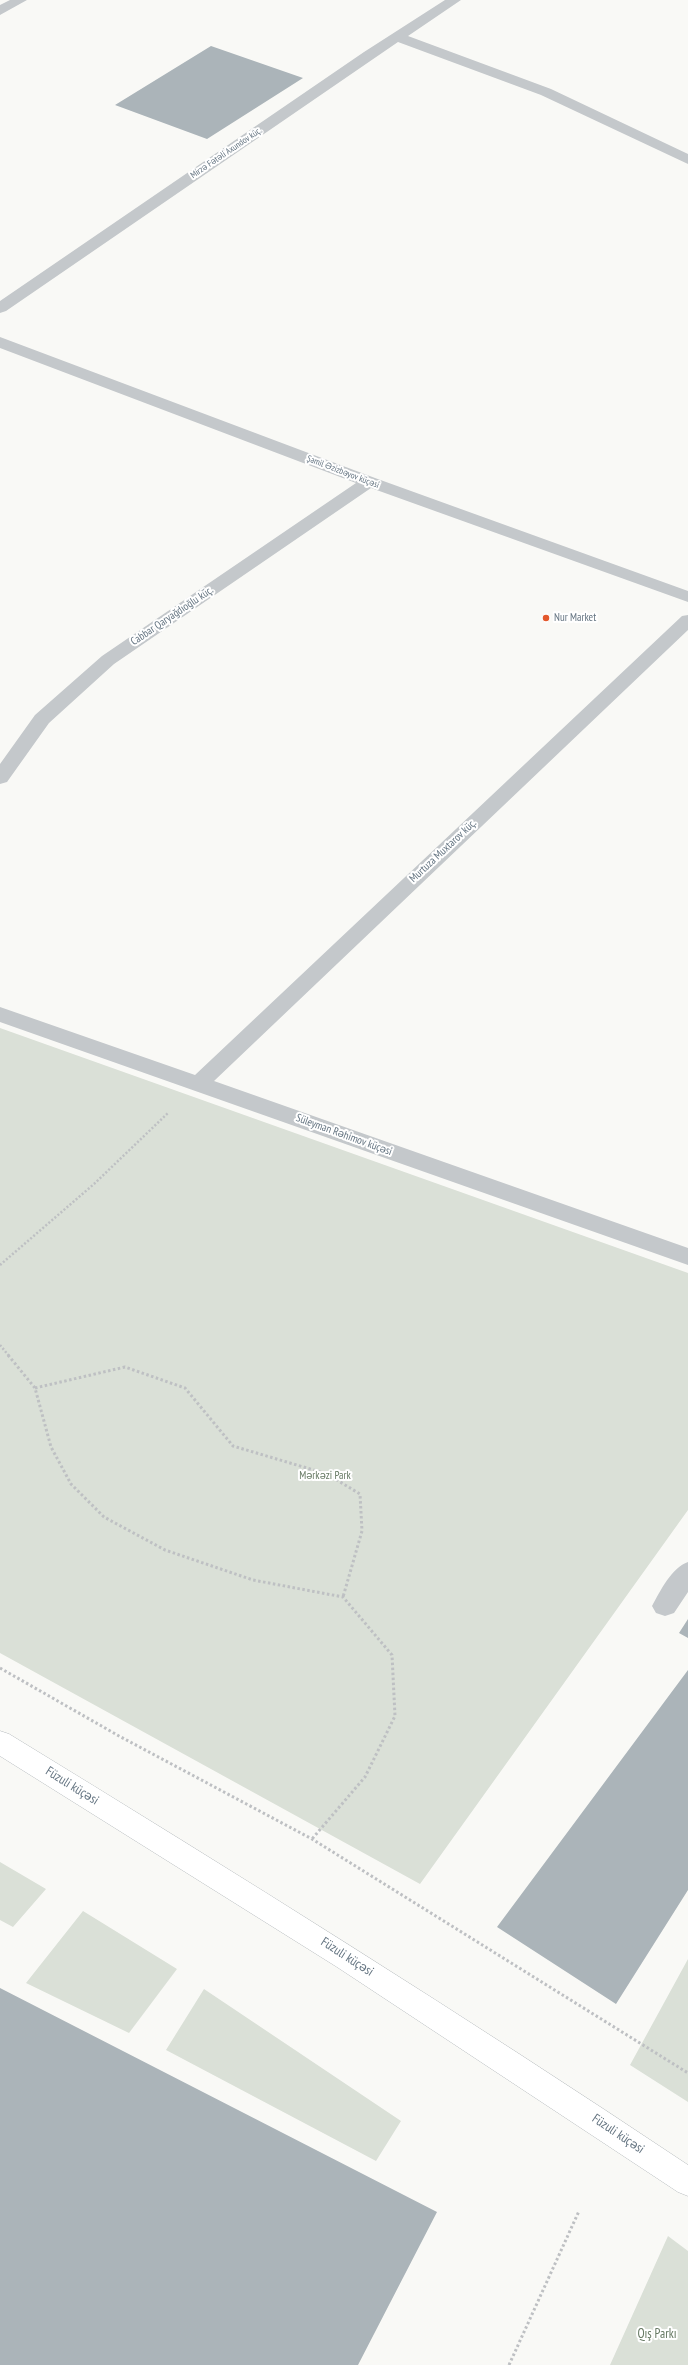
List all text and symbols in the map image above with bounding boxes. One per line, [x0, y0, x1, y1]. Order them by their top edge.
street label: Mirzə Fətəli Axundov küç. [188, 125, 264, 181]
street label: Şamil Əzizbəyov küçəsi [305, 453, 381, 491]
street label: Cabbar Qaryağdıoğlu küç. [128, 584, 216, 648]
place label: Nur Market [554, 611, 596, 625]
marker: Nur Market [541, 613, 551, 623]
street label: Murtuza Muxtarov küç. [407, 817, 479, 885]
street label: Süleyman Rəhimov küçəsi [294, 1111, 394, 1159]
park label: Mərkəzi Park [299, 1469, 351, 1483]
street label: Füzuli küçəsi [43, 1764, 101, 1808]
street label: Füzuli küçəsi [318, 1934, 376, 1980]
street label: Füzuli küçəsi [589, 2111, 647, 2157]
park label: Qış Parkı [637, 2326, 677, 2342]

